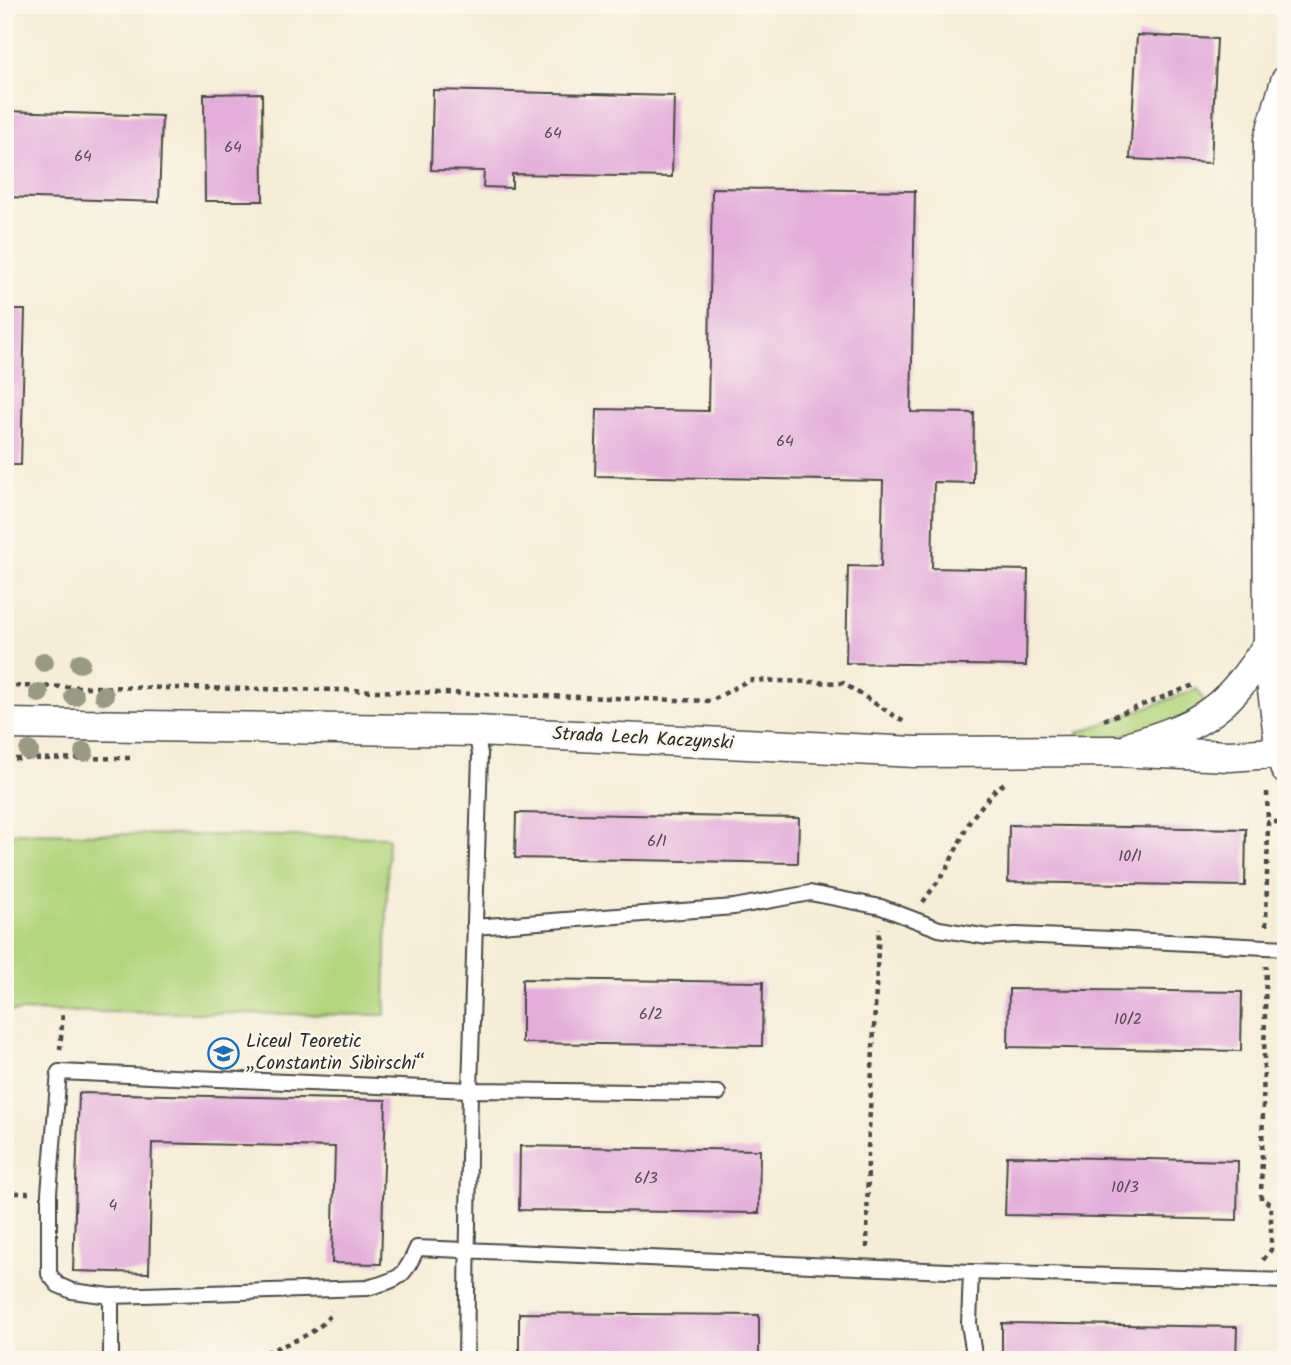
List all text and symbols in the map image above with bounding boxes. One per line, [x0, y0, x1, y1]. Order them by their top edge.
house number: 64 [544, 121, 562, 146]
house number: 64 [224, 135, 242, 160]
house number: 64 [74, 144, 92, 169]
house number: 64 [776, 429, 794, 454]
street label: Strada Lech Kaczynski [552, 719, 736, 759]
house number: 6/1 [647, 829, 667, 854]
house number: 10/1 [1118, 844, 1142, 869]
house number: 6/2 [639, 1002, 663, 1027]
house number: 10/2 [1114, 1007, 1142, 1032]
place label: Liceul Teoretic „Constantin Sibirschi“ [246, 1027, 425, 1079]
school or university icon: Liceul Teoretic „Constantin Sibirschi“ [206, 1036, 240, 1070]
house number: 6/3 [634, 1166, 658, 1191]
house number: 10/3 [1111, 1175, 1139, 1200]
house number: 4 [109, 1193, 118, 1218]

